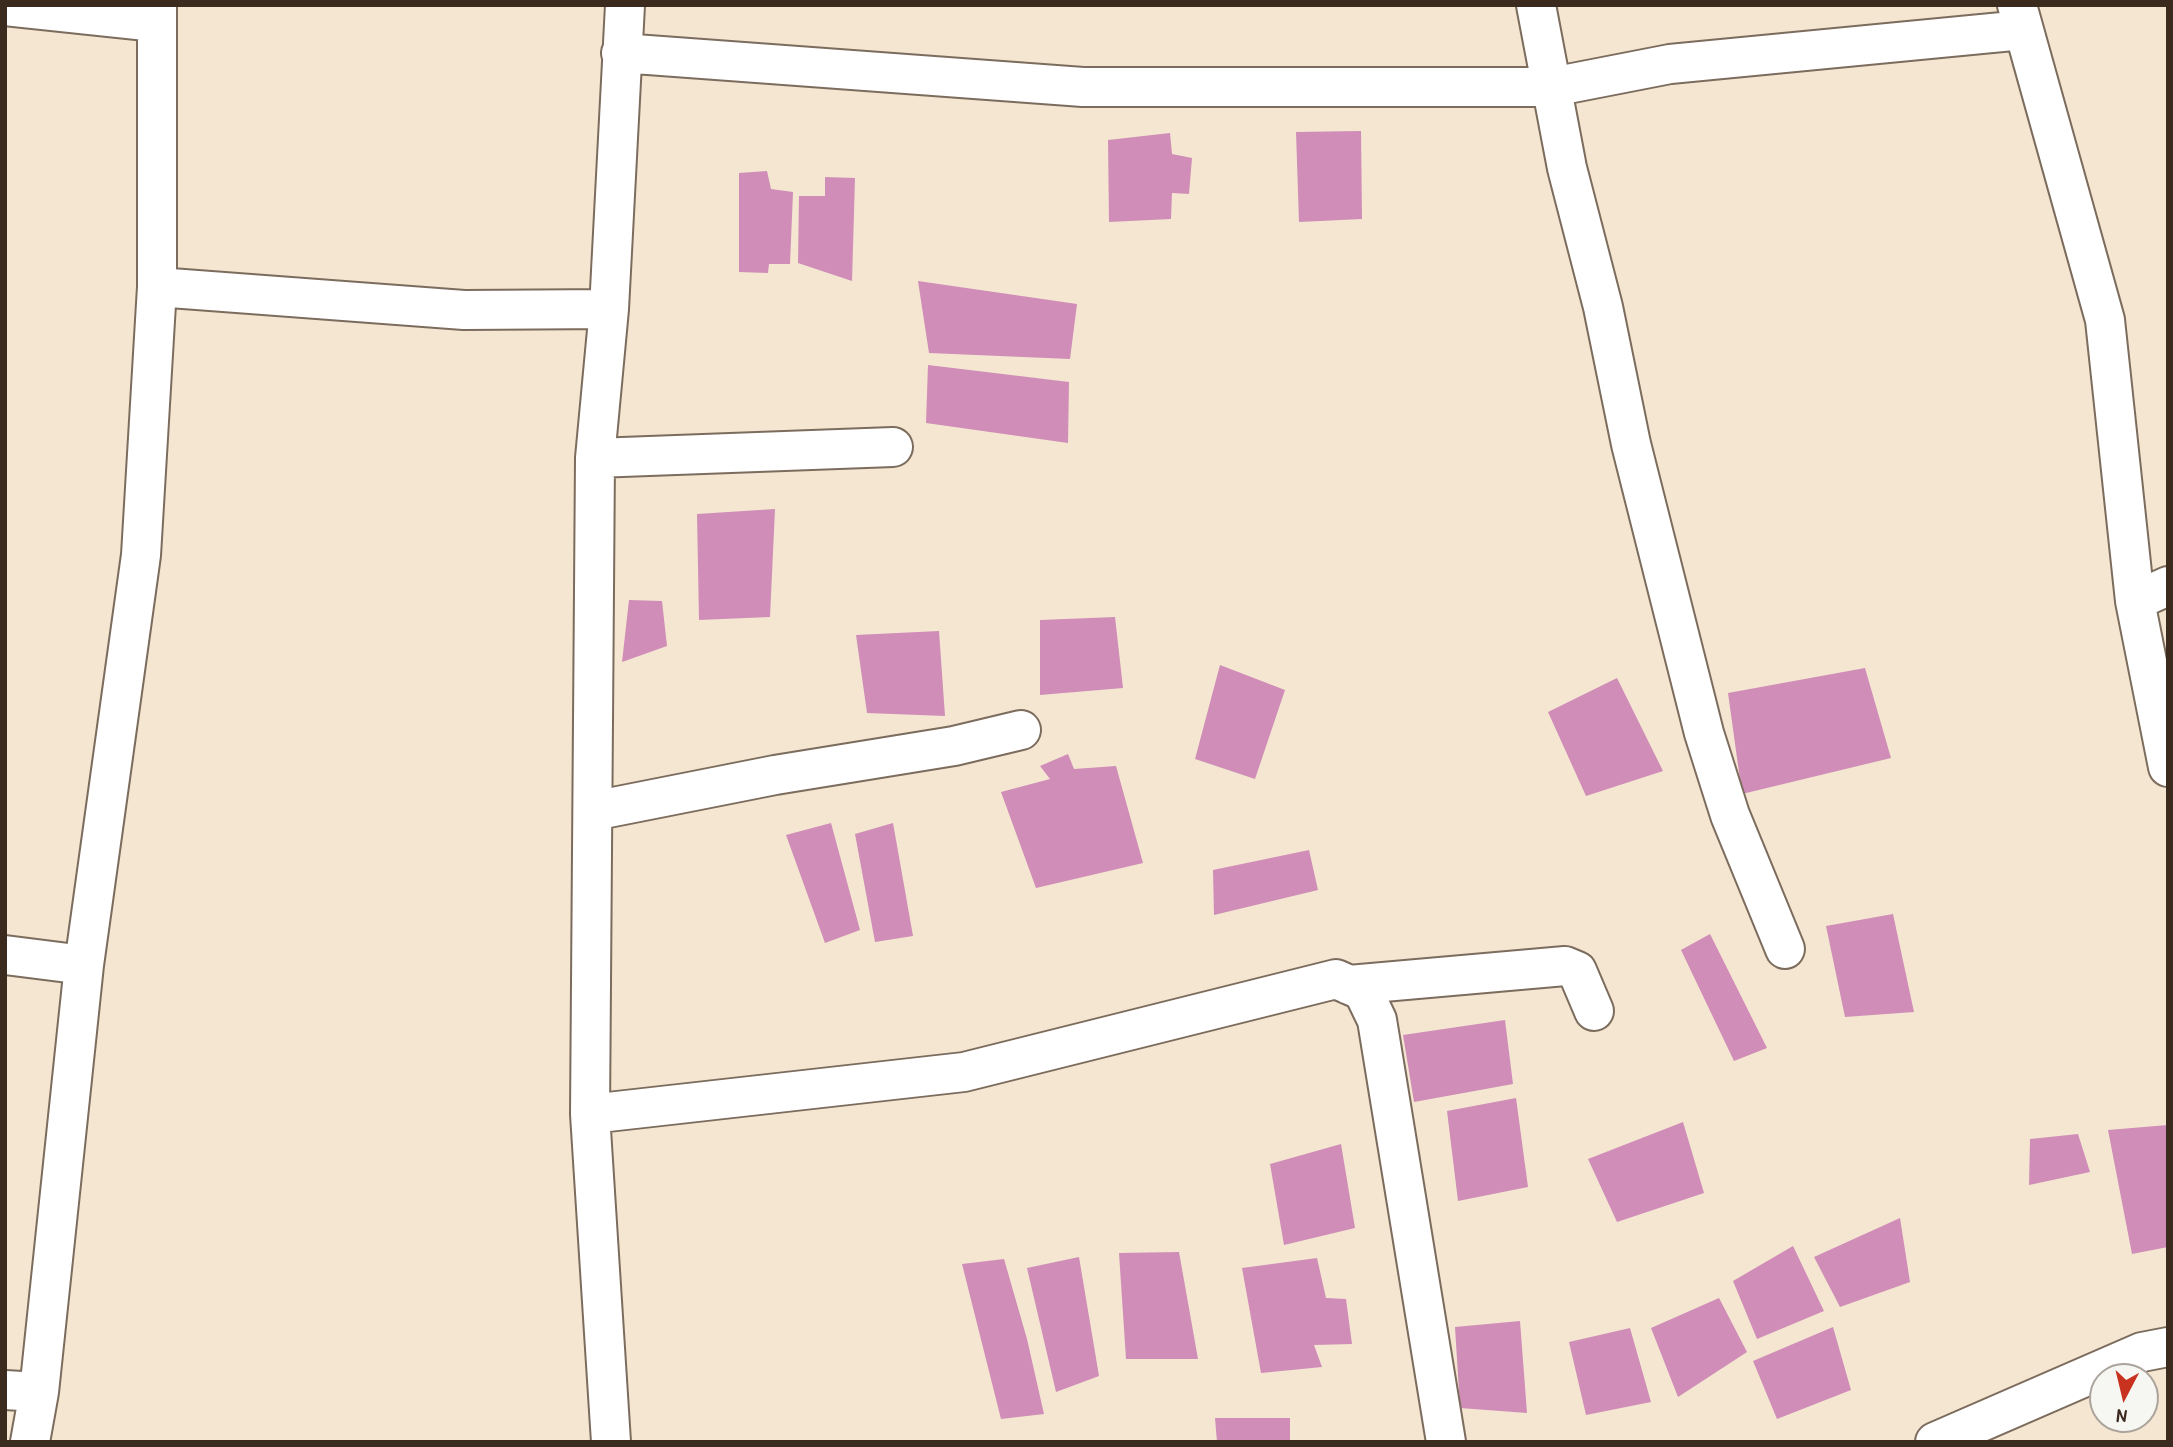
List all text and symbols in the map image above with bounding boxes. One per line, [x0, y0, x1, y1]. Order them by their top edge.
north arrow [2089, 1363, 2159, 1433]
text: N [2115, 1403, 2128, 1430]

